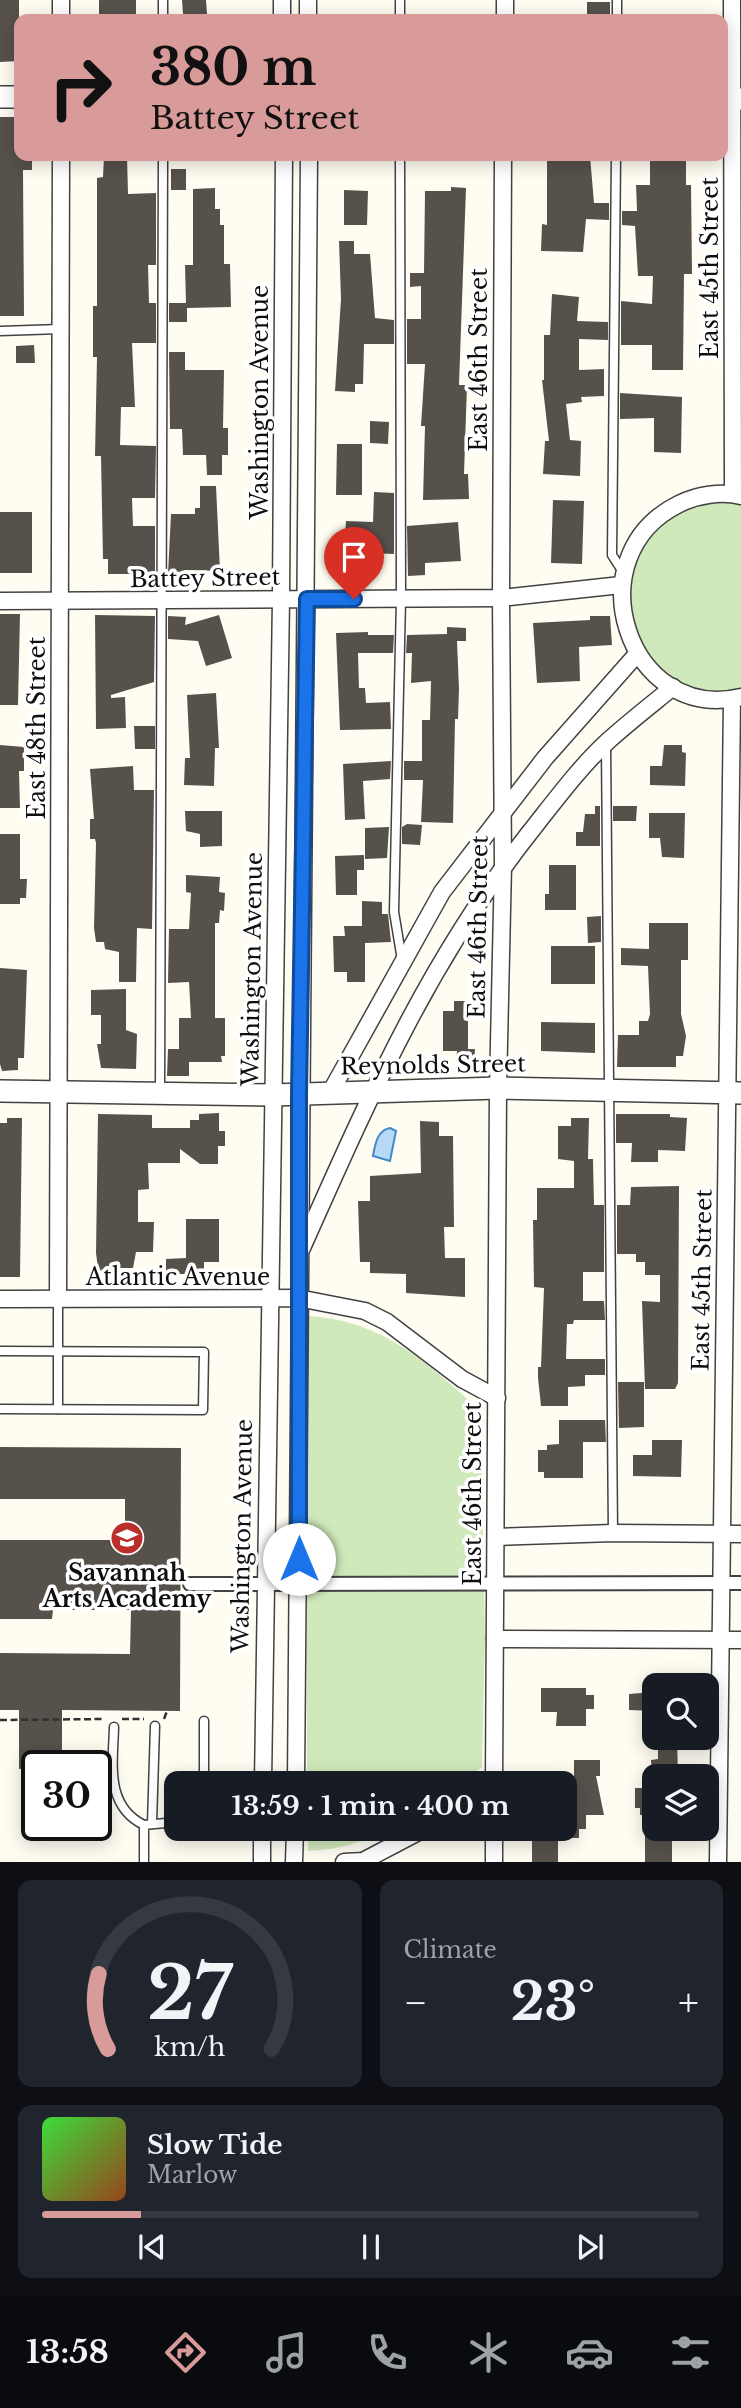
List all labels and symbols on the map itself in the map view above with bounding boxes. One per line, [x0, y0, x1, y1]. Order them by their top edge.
street label: East 45th Street [696, 177, 724, 359]
street label: East 46th Street [465, 268, 493, 452]
street label: Washington Avenue [246, 285, 274, 520]
pin [324, 527, 384, 599]
street label: Battey Street [130, 563, 281, 593]
street label: East 48th Street [23, 636, 51, 819]
street label: East 46th Street [462, 835, 494, 1019]
street label: Washington Avenue [236, 852, 268, 1087]
street label: Reynolds Street [340, 1049, 526, 1081]
street label: East 45th Street [686, 1188, 718, 1371]
street label: Atlantic Avenue [85, 1263, 270, 1291]
street label: East 46th Street [459, 1402, 487, 1586]
street label: Washington Avenue [226, 1419, 258, 1654]
school or university icon: Savannah Arts Academy [108, 1519, 146, 1557]
position arrow [262, 1522, 336, 1596]
place label: Savannah Arts Academy [42, 1559, 212, 1613]
speed limit sign: 30 [21, 1750, 112, 1841]

